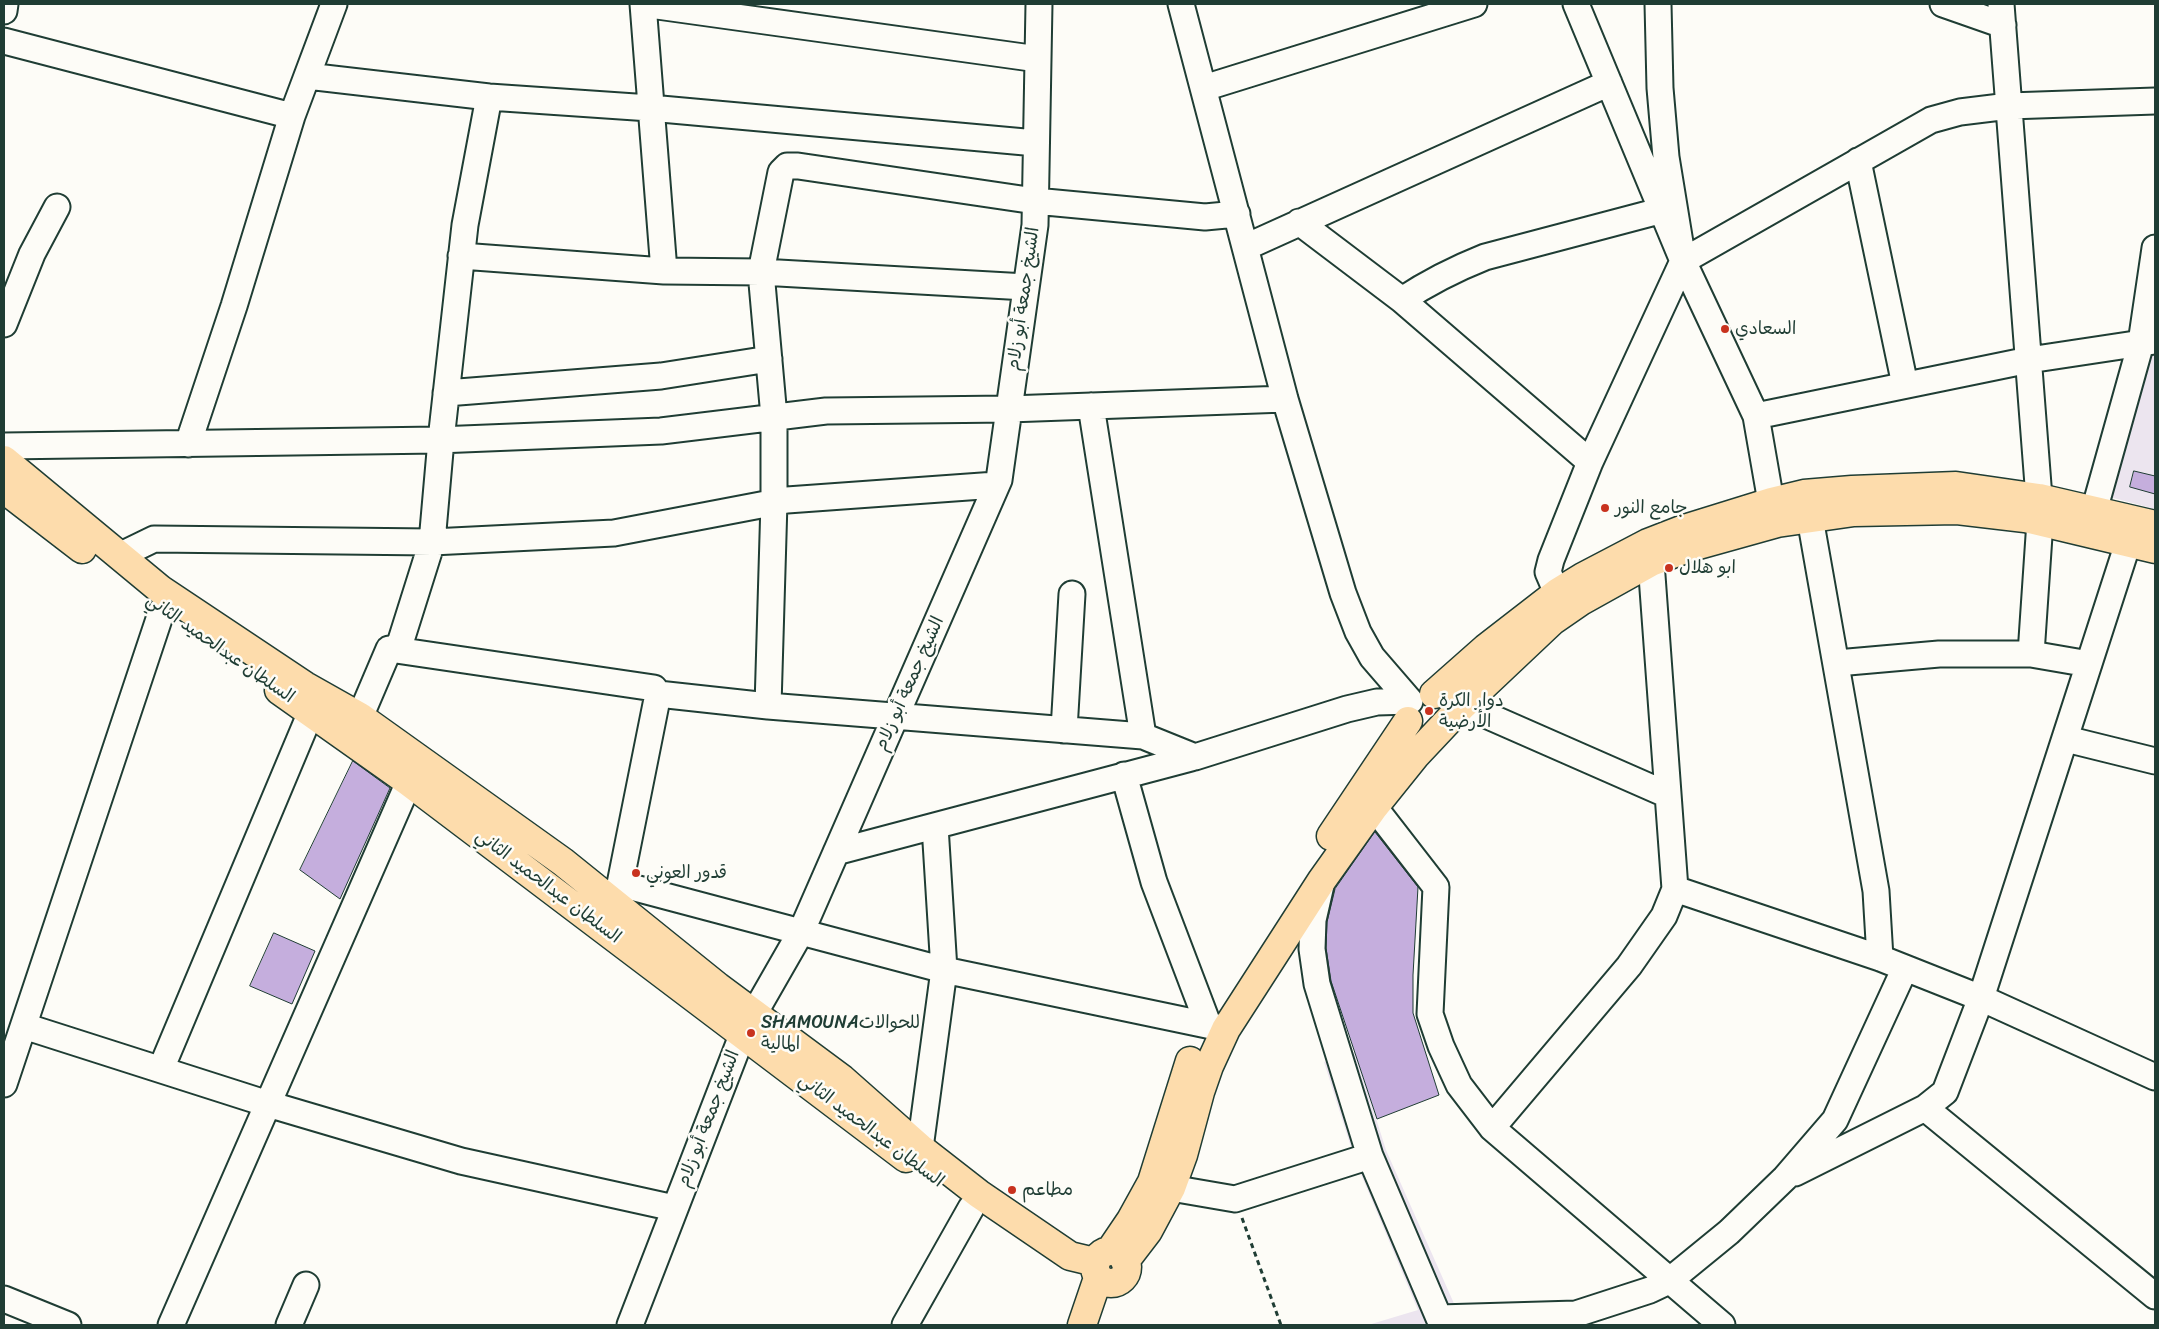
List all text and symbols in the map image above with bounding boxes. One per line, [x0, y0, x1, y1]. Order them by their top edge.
street label: الشيخ جمعة أبو زلام [1003, 226, 1045, 372]
place label: السعادي [1735, 318, 1796, 340]
marker: السعادي [1719, 323, 1731, 335]
place label: جامع النور [1615, 497, 1688, 519]
marker: جامع النور [1599, 502, 1611, 514]
place label: ابو هلال [1679, 557, 1736, 579]
marker: ابو هلال [1663, 562, 1675, 574]
street label: السلطان عبدالحميد الثاني [142, 590, 298, 708]
street label: الشيخ جمعة أبو زلام [871, 613, 949, 755]
place label: دوار الكرة الأرضية [1439, 690, 1504, 732]
marker: دوار الكرة الأرضية [1423, 705, 1435, 717]
street label: السلطان عبدالحميد الثاني [471, 825, 625, 949]
place label: قدور العوني [646, 862, 727, 884]
marker: قدور العوني [630, 867, 642, 879]
place label: SHAMOUNAللحوالات المالية [761, 1012, 920, 1054]
marker: SHAMOUNAللحوالات المالية [745, 1027, 757, 1039]
street label: الشيخ جمعة أبو زلام [673, 1047, 745, 1191]
street label: السلطان عبدالحميد الثاني [794, 1069, 948, 1193]
place label: مطاعم [1022, 1179, 1073, 1201]
marker: مطاعم [1006, 1184, 1018, 1196]

